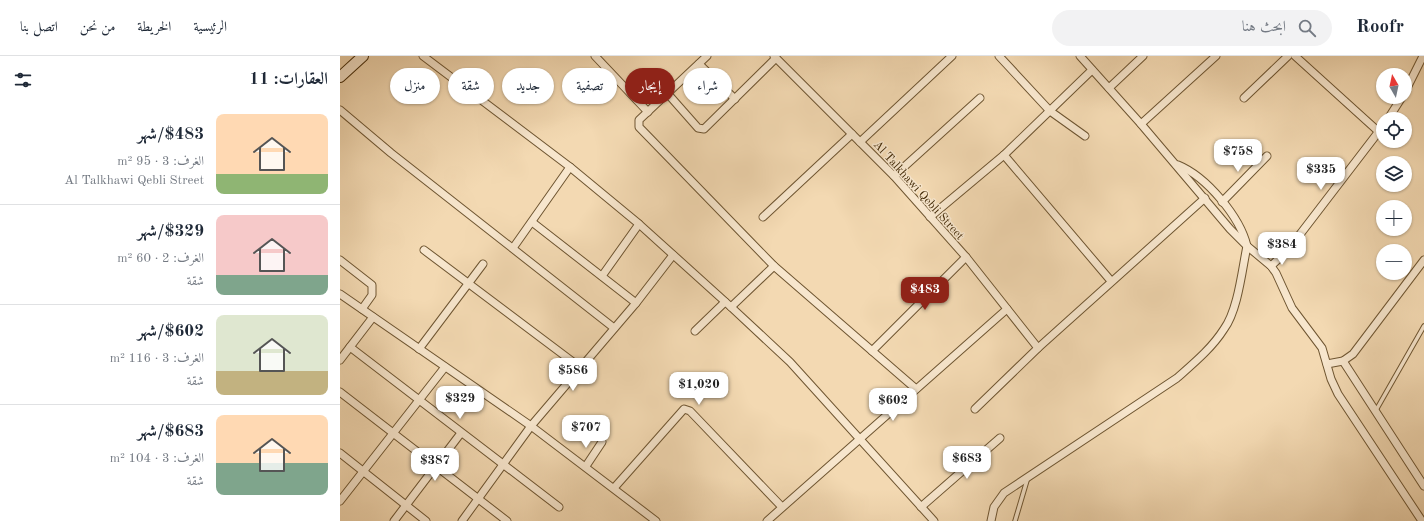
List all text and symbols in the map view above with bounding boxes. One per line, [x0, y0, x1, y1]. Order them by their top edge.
search box [1052, 10, 1332, 46]
icon: search [1296, 17, 1318, 39]
text: Roofr [1356, 18, 1404, 37]
text: اتصل بنا [20, 20, 58, 34]
text: من نحن [80, 20, 115, 34]
text: الخريطة [137, 20, 171, 34]
text: الرئيسية [193, 20, 227, 34]
text: ابحث هنا [1242, 20, 1286, 35]
chip: منزل [390, 68, 440, 104]
chip: شقة [448, 68, 494, 104]
chip: جديد [502, 68, 554, 104]
chip: تصفية [562, 68, 617, 104]
chip: إيجار [625, 68, 675, 104]
chip: شراء [683, 68, 732, 104]
north arrow [1376, 68, 1412, 104]
map controls [1376, 68, 1412, 280]
icon: filters [12, 69, 34, 91]
text: العقارات: 11 [249, 71, 328, 88]
button: locate [1376, 112, 1412, 148]
text: $483/شهر [137, 126, 204, 143]
icon: home [248, 130, 296, 178]
street label: Al Talkhawi Qebli Street [871, 139, 966, 243]
pin: $758 [1214, 139, 1262, 173]
text: $758 [1223, 145, 1253, 158]
text: الغرف: 3 · 95 m² [117, 155, 204, 168]
button: layers [1376, 156, 1412, 192]
pin: $335 [1297, 157, 1345, 191]
text: $335 [1306, 163, 1336, 176]
text: Al Talkhawi Qebli Street [64, 174, 204, 187]
button: + [1376, 200, 1412, 236]
text: $329/شهر [137, 223, 204, 240]
icon: home [248, 231, 296, 279]
pin: $384 [1258, 232, 1306, 266]
text: $384 [1267, 238, 1297, 251]
button: − [1376, 244, 1412, 280]
text: الغرف: 2 · 60 m² [117, 252, 204, 265]
text: شقة [187, 275, 204, 288]
pin: $483 [901, 277, 949, 311]
text: $483 [910, 283, 940, 296]
text: $602/شهر [137, 323, 204, 340]
icon: home [248, 331, 296, 379]
text: الغرف: 3 · 116 m² [110, 352, 204, 365]
pin: $586 [549, 358, 597, 392]
text: $586 [558, 364, 588, 377]
pin: $1,020 [666, 372, 732, 406]
text: شقة [187, 375, 204, 388]
text: $1,020 [678, 378, 720, 391]
pin: $329 [436, 386, 484, 420]
pin: $602 [869, 388, 917, 422]
text: $329 [445, 392, 475, 405]
text: $602 [878, 394, 908, 407]
pin: $707 [562, 415, 610, 449]
text: $707 [571, 421, 601, 434]
text: $683/شهر [137, 423, 204, 440]
icon: home [248, 431, 296, 479]
pin: $683 [943, 446, 991, 480]
pin: $387 [411, 448, 459, 482]
text: الغرف: 3 · 104 m² [110, 452, 204, 465]
text: $683 [952, 452, 982, 465]
text: $387 [420, 454, 450, 467]
text: شقة [187, 475, 204, 488]

